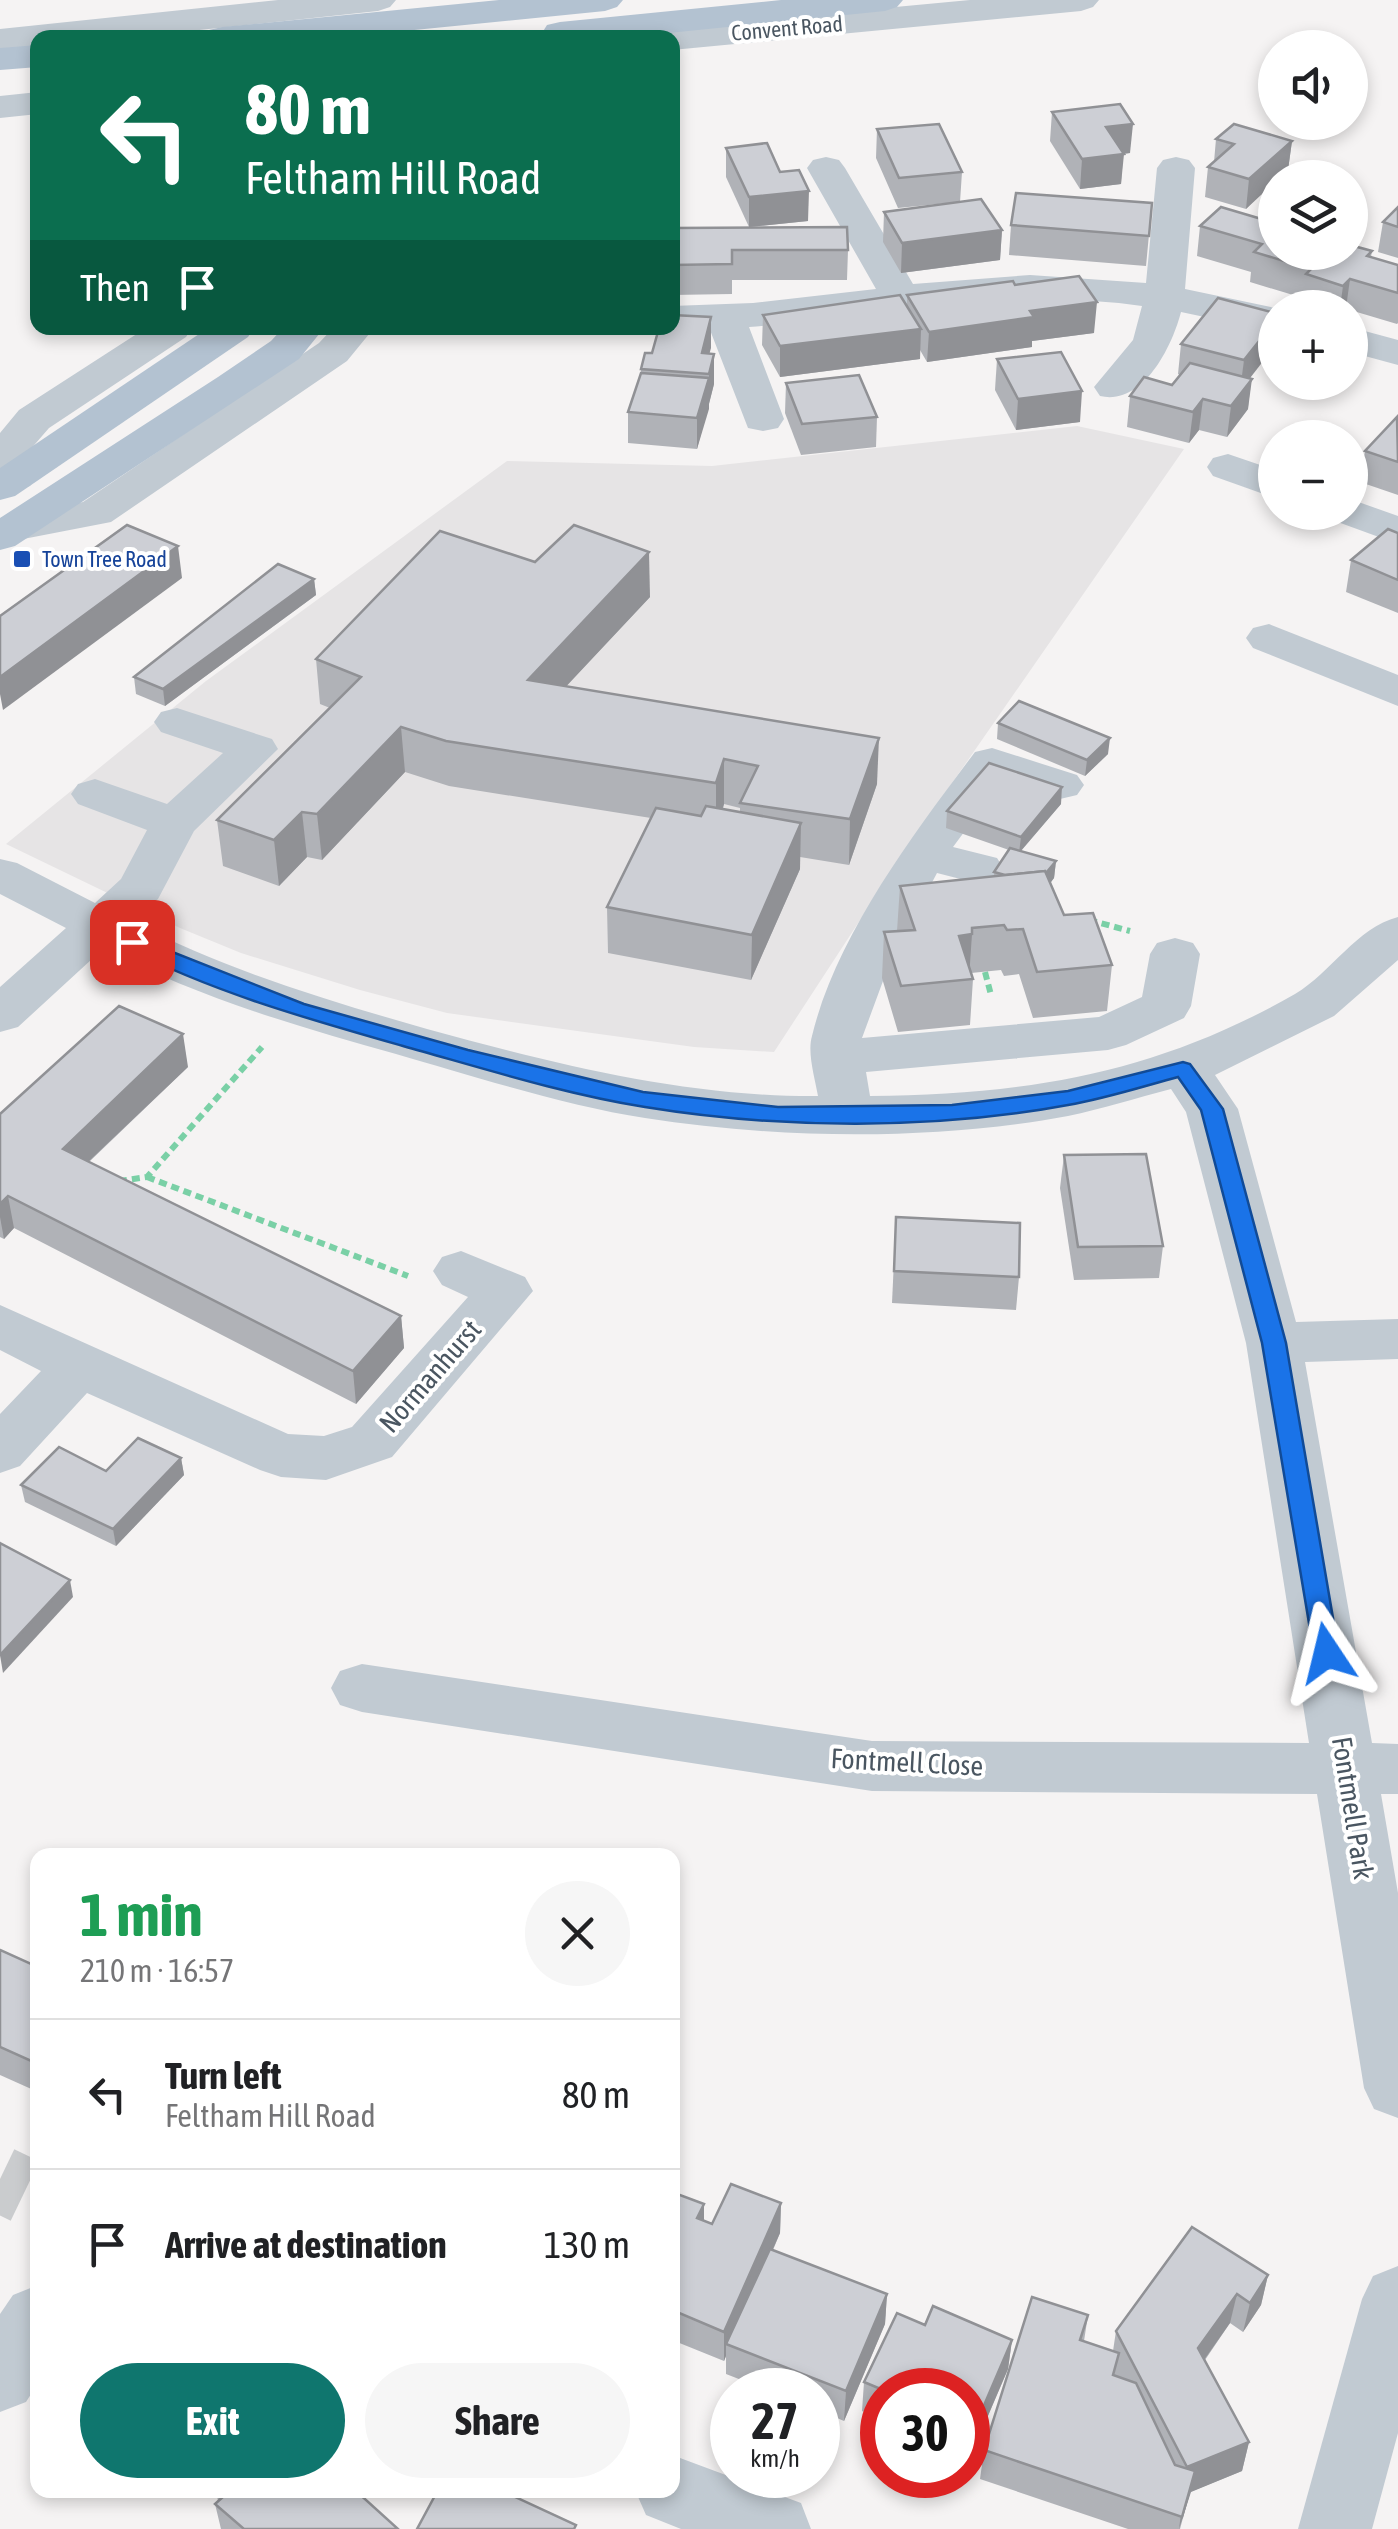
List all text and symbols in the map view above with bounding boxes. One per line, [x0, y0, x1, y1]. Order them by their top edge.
street label: Convent Road [730, 10, 844, 46]
map controls [1258, 30, 1368, 530]
button: sound [1258, 30, 1368, 140]
text: 80 m [245, 69, 371, 149]
icon: left [80, 70, 210, 200]
text: Feltham Hill Road [245, 152, 541, 204]
button: layers [1258, 160, 1368, 270]
icon: arrive [170, 260, 225, 315]
text: Then [80, 266, 150, 309]
button: + [1258, 290, 1368, 400]
button: − [1258, 420, 1368, 530]
place label: Town Tree Road [42, 546, 167, 572]
marker: Town Tree Road [11, 548, 33, 570]
pin [90, 900, 175, 985]
icon: arrive [105, 915, 160, 970]
street label: Normanhurst [373, 1313, 487, 1439]
position arrow [1275, 1601, 1379, 1705]
street label: Fontmell Park [1326, 1734, 1380, 1882]
street label: Fontmell Close [830, 1742, 984, 1782]
text: 1 min [80, 1880, 203, 1949]
button: close [525, 1881, 630, 1986]
text: 210 m · 16:57 [80, 1952, 234, 1989]
text: Turn left [165, 2054, 281, 2097]
icon: left [80, 2067, 135, 2122]
text: 80 m [562, 2073, 630, 2116]
text: Feltham Hill Road [165, 2097, 376, 2134]
icon: arrive [80, 2217, 135, 2272]
text: Arrive at destination [165, 2223, 447, 2266]
text: 130 m [544, 2223, 630, 2266]
button: Exit [80, 2363, 345, 2478]
button: Share [365, 2363, 630, 2478]
speed limit sign: 30 [860, 2368, 990, 2498]
text: 27 [751, 2392, 798, 2450]
text: km/h [750, 2444, 800, 2472]

